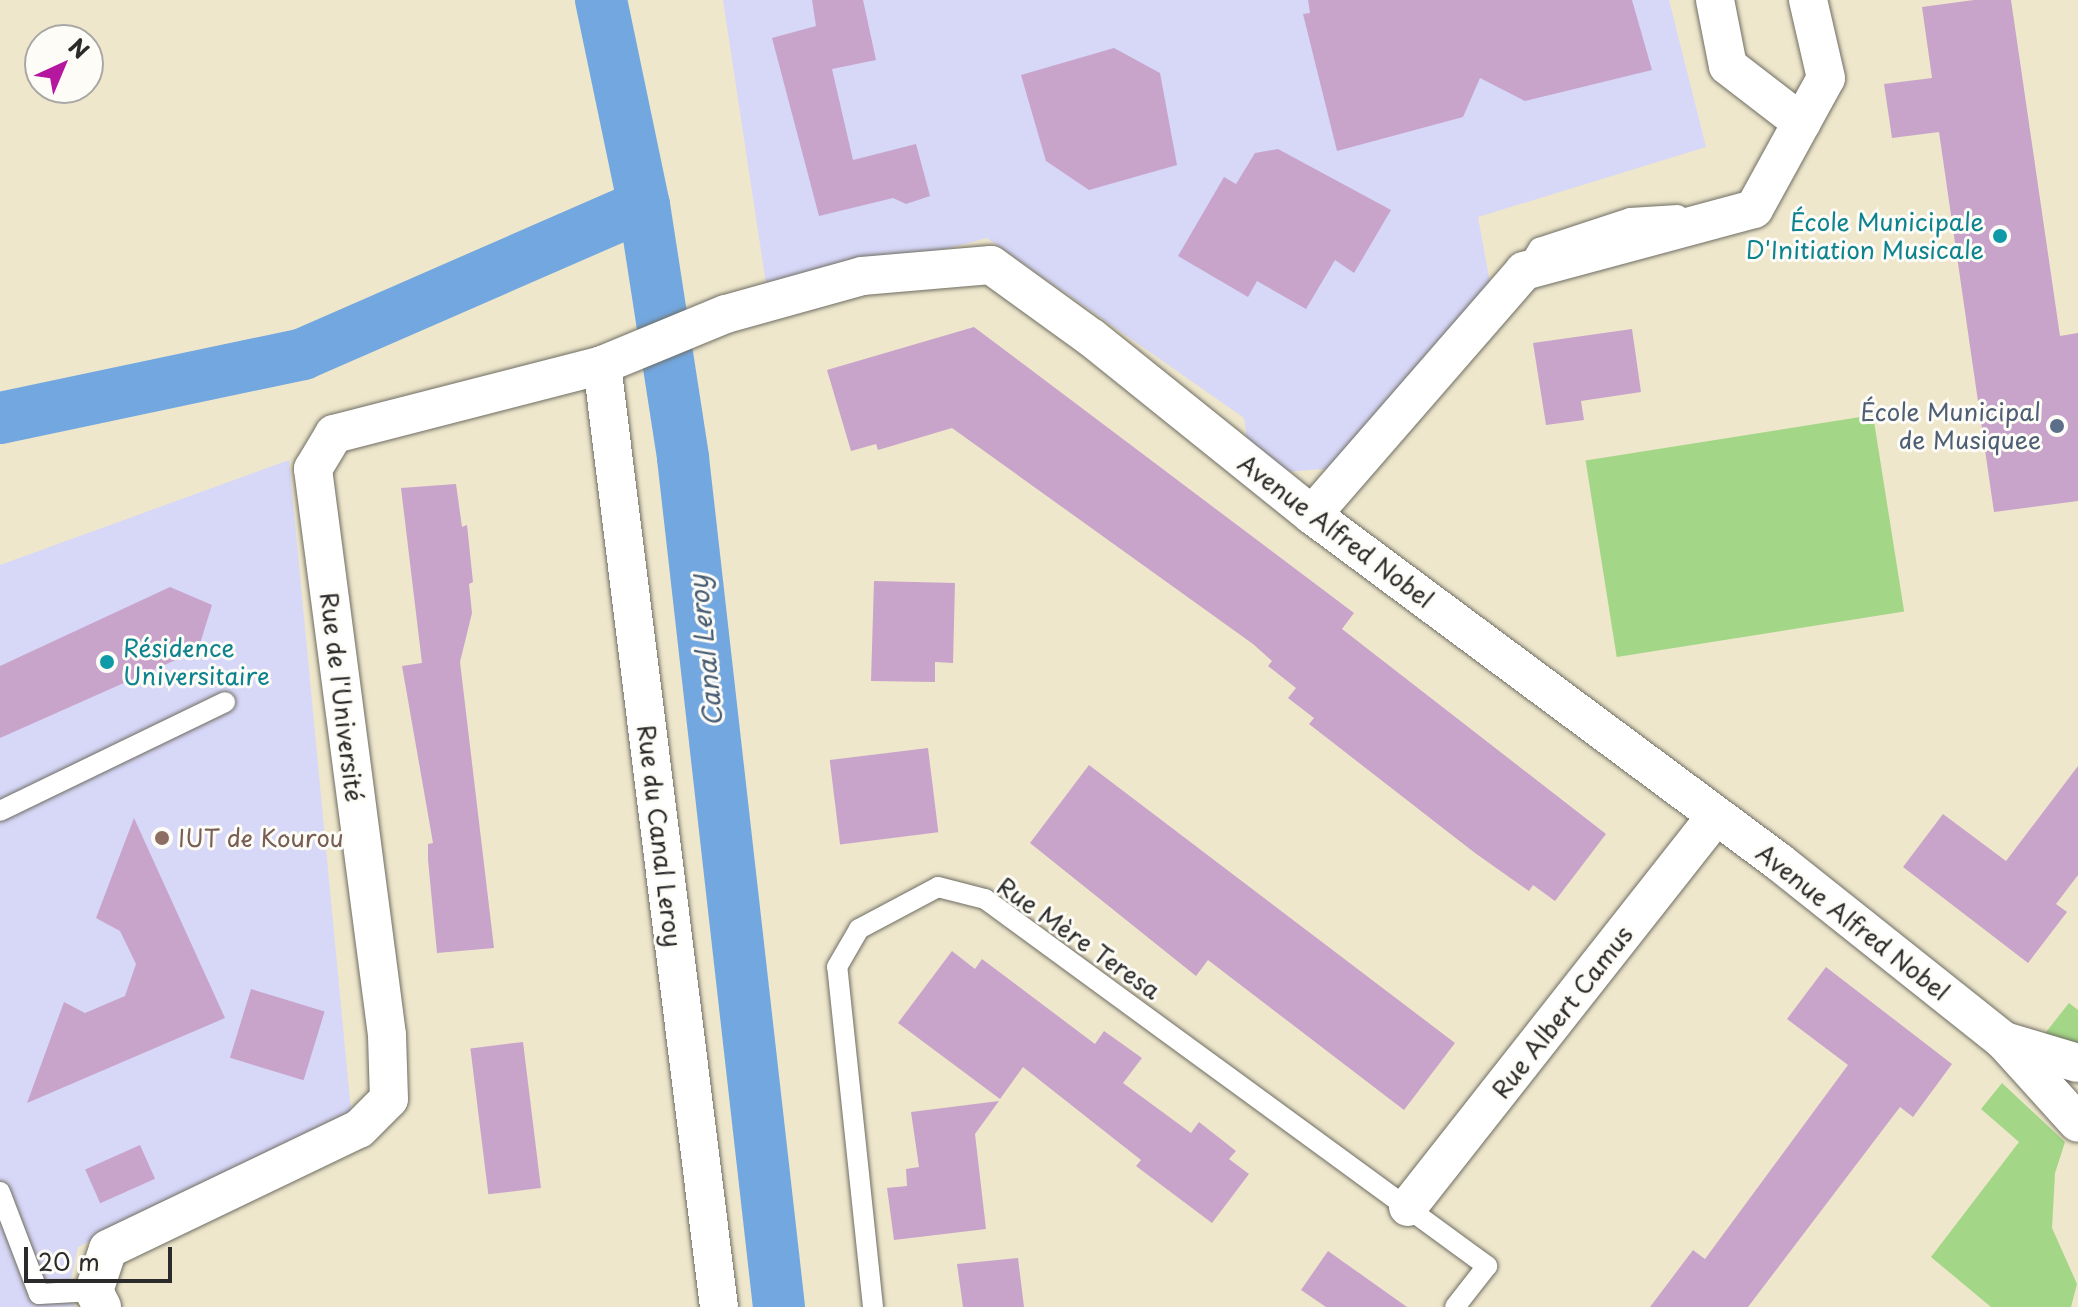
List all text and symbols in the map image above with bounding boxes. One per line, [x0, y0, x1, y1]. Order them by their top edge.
north arrow [24, 24, 104, 104]
text: N [62, 30, 97, 66]
place label: École Municipale D'Initiation Musicale [1746, 208, 1984, 264]
marker: École Municipale D'Initiation Musicale [1991, 227, 2009, 245]
place label: École Municipal de Musiquee [1858, 398, 2041, 454]
marker: École Municipal de Musiquee [2048, 417, 2066, 435]
street label: Avenue Alfred Nobel [1233, 448, 1439, 614]
water label: Canal Leroy [682, 574, 728, 728]
street label: Rue de l'Université [315, 589, 369, 805]
place label: Résidence Universitaire [123, 634, 270, 690]
marker: Résidence Universitaire [98, 653, 116, 671]
street label: Rue du Canal Leroy [632, 721, 688, 951]
place label: IUT de Kourou [178, 824, 345, 852]
marker: IUT de Kourou [153, 829, 171, 847]
street label: Avenue Alfred Nobel [1751, 838, 1955, 1006]
street label: Rue Mère Teresa [991, 870, 1167, 1006]
street label: Rue Albert Camus [1486, 920, 1638, 1104]
scale bar [28, 1231, 176, 1281]
text: 20 m [38, 1243, 100, 1279]

